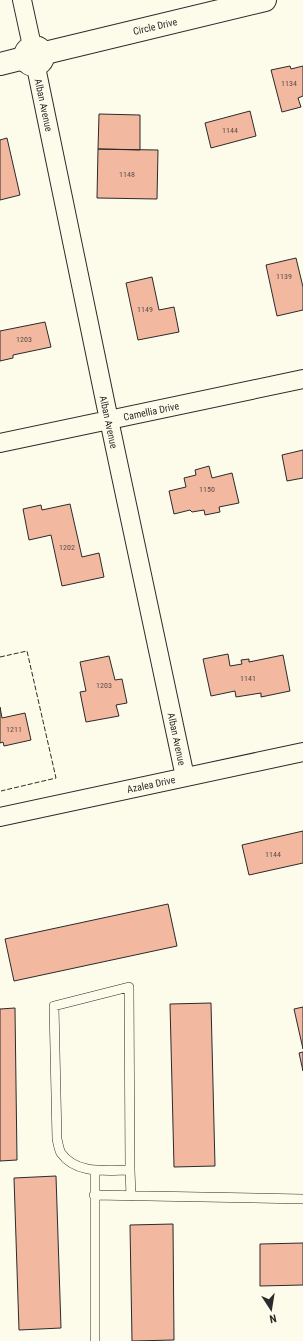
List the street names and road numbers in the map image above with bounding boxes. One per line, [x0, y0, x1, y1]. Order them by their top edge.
street label: Circle Drive [132, 16, 178, 37]
street label: Alban Avenue [33, 78, 55, 133]
street label: Alban Avenue [98, 395, 120, 450]
street label: Camellia Drive [122, 400, 180, 423]
street label: Alban Avenue [166, 712, 188, 767]
street label: Azalea Drive [126, 774, 177, 795]

